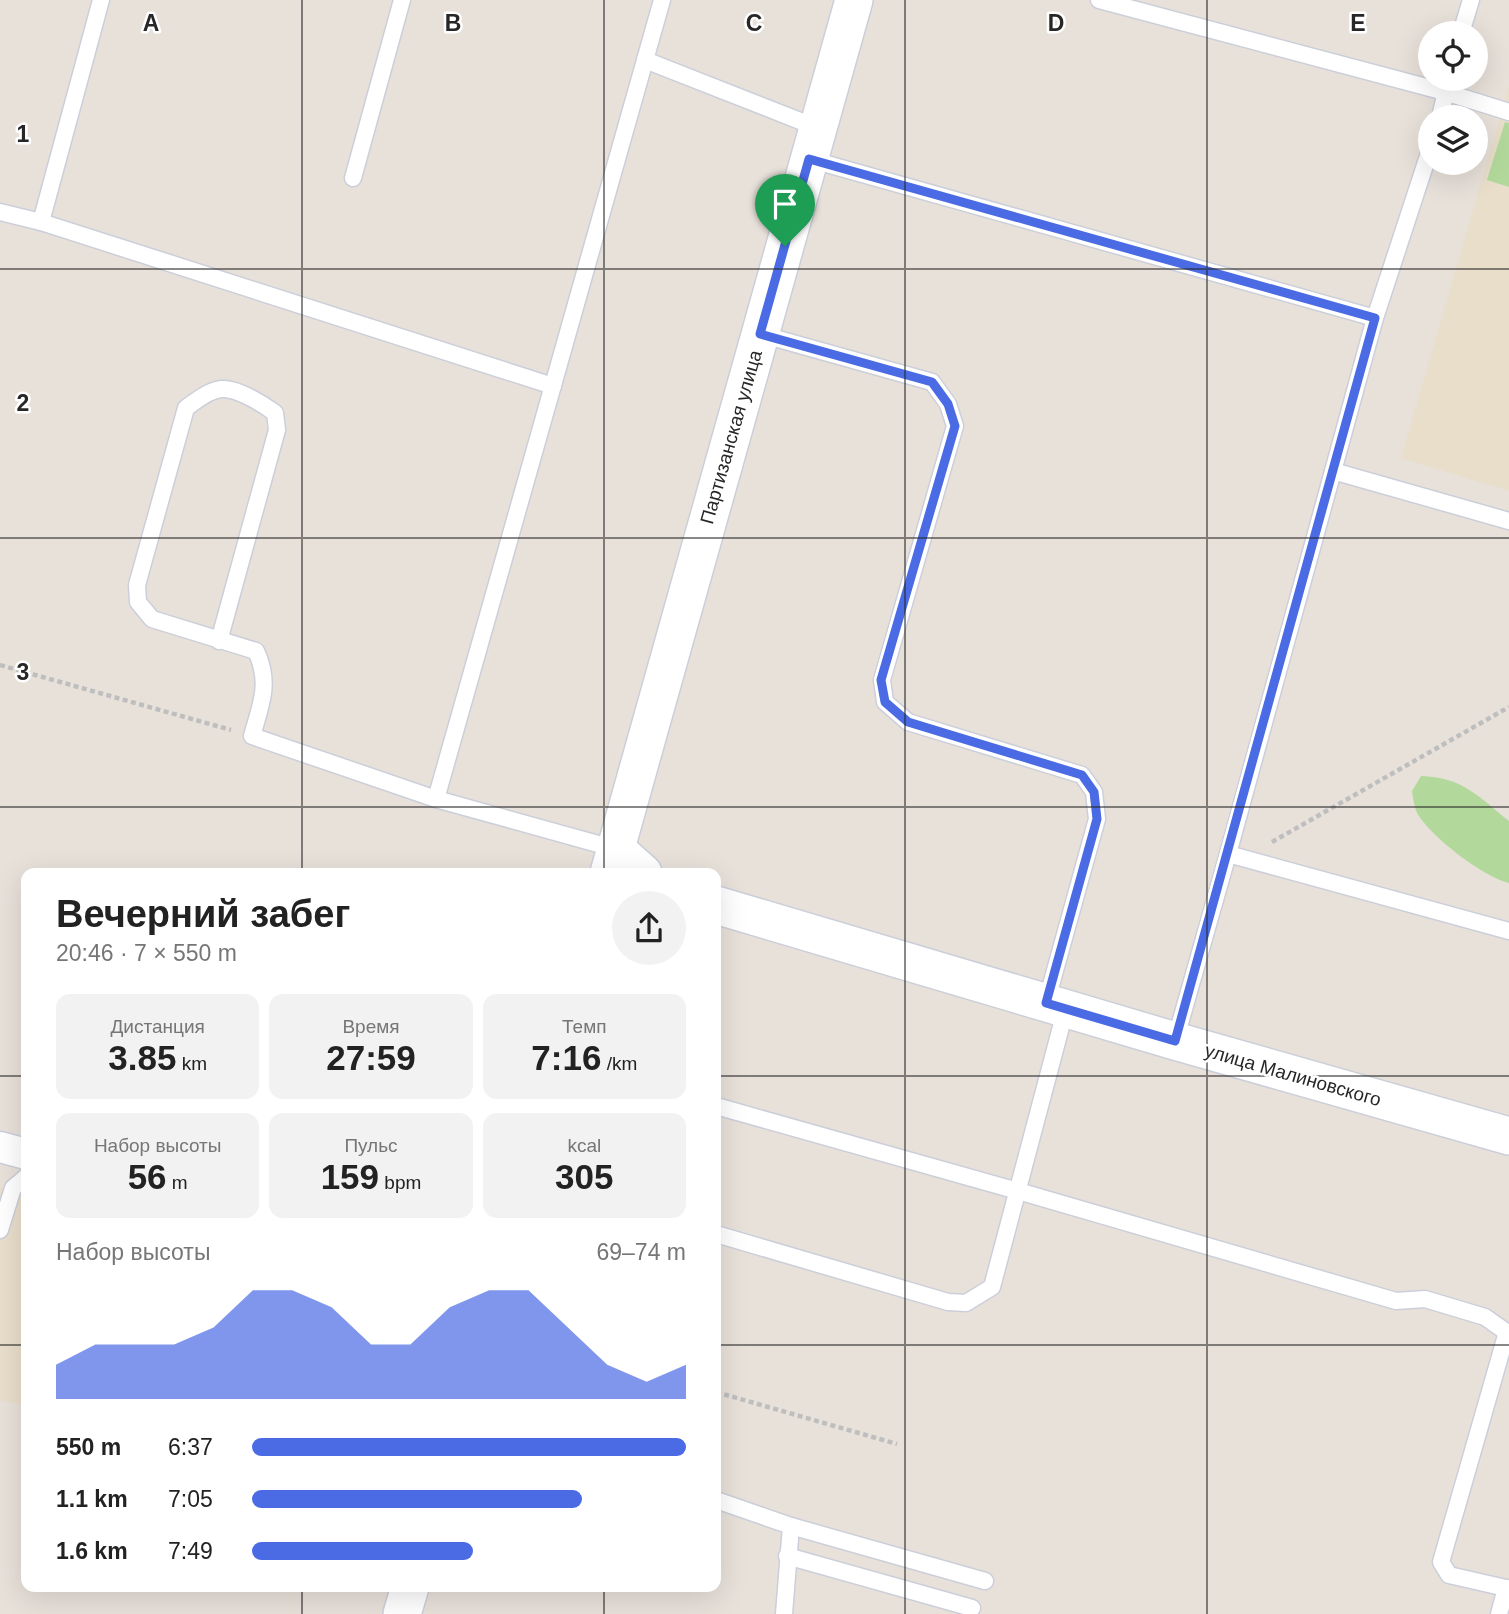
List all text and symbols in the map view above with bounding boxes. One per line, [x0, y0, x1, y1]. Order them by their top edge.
text: A [143, 10, 159, 36]
text: B [445, 10, 461, 36]
text: C [746, 10, 762, 36]
text: D [1048, 10, 1064, 36]
text: E [1350, 10, 1366, 36]
map controls [1418, 21, 1488, 175]
button: locate [1418, 21, 1488, 91]
button: layers [1418, 105, 1488, 175]
text: 1 [17, 121, 30, 147]
pin [755, 174, 815, 246]
icon: arrive [766, 185, 804, 223]
street label: Партизанская улица [696, 347, 766, 526]
text: 2 [17, 390, 29, 416]
text: 3 [17, 659, 29, 685]
button: share [612, 891, 686, 965]
text: Вечерний забег [56, 893, 350, 935]
text: 20:46 · 7 × 550 m [56, 940, 237, 966]
text: Дистанция [111, 1016, 205, 1037]
text: Время [342, 1016, 400, 1037]
text: Темп [562, 1016, 607, 1037]
text: 3.85 [108, 1038, 176, 1077]
text: 27:59 [326, 1038, 416, 1077]
text: 7:16 [531, 1038, 601, 1077]
street label: улица Малиновского [1202, 1040, 1384, 1110]
text: km [176, 1053, 207, 1074]
text: /km [601, 1053, 637, 1074]
text: Набор высоты [94, 1135, 221, 1156]
text: Пульс [344, 1135, 398, 1156]
text: kcal [567, 1135, 601, 1156]
text: 56 [128, 1157, 167, 1196]
text: 159 [321, 1157, 379, 1196]
text: 305 [555, 1157, 614, 1196]
text: m [167, 1172, 188, 1193]
text: bpm [379, 1172, 421, 1193]
text: Набор высоты [56, 1239, 210, 1265]
text: 69–74 m [596, 1239, 686, 1265]
text: 550 m [56, 1434, 121, 1460]
text: 6:37 [168, 1434, 213, 1460]
text: 1.1 km [56, 1486, 128, 1512]
text: 7:05 [168, 1486, 213, 1512]
text: 1.6 km [56, 1538, 128, 1564]
text: 7:49 [168, 1538, 213, 1564]

